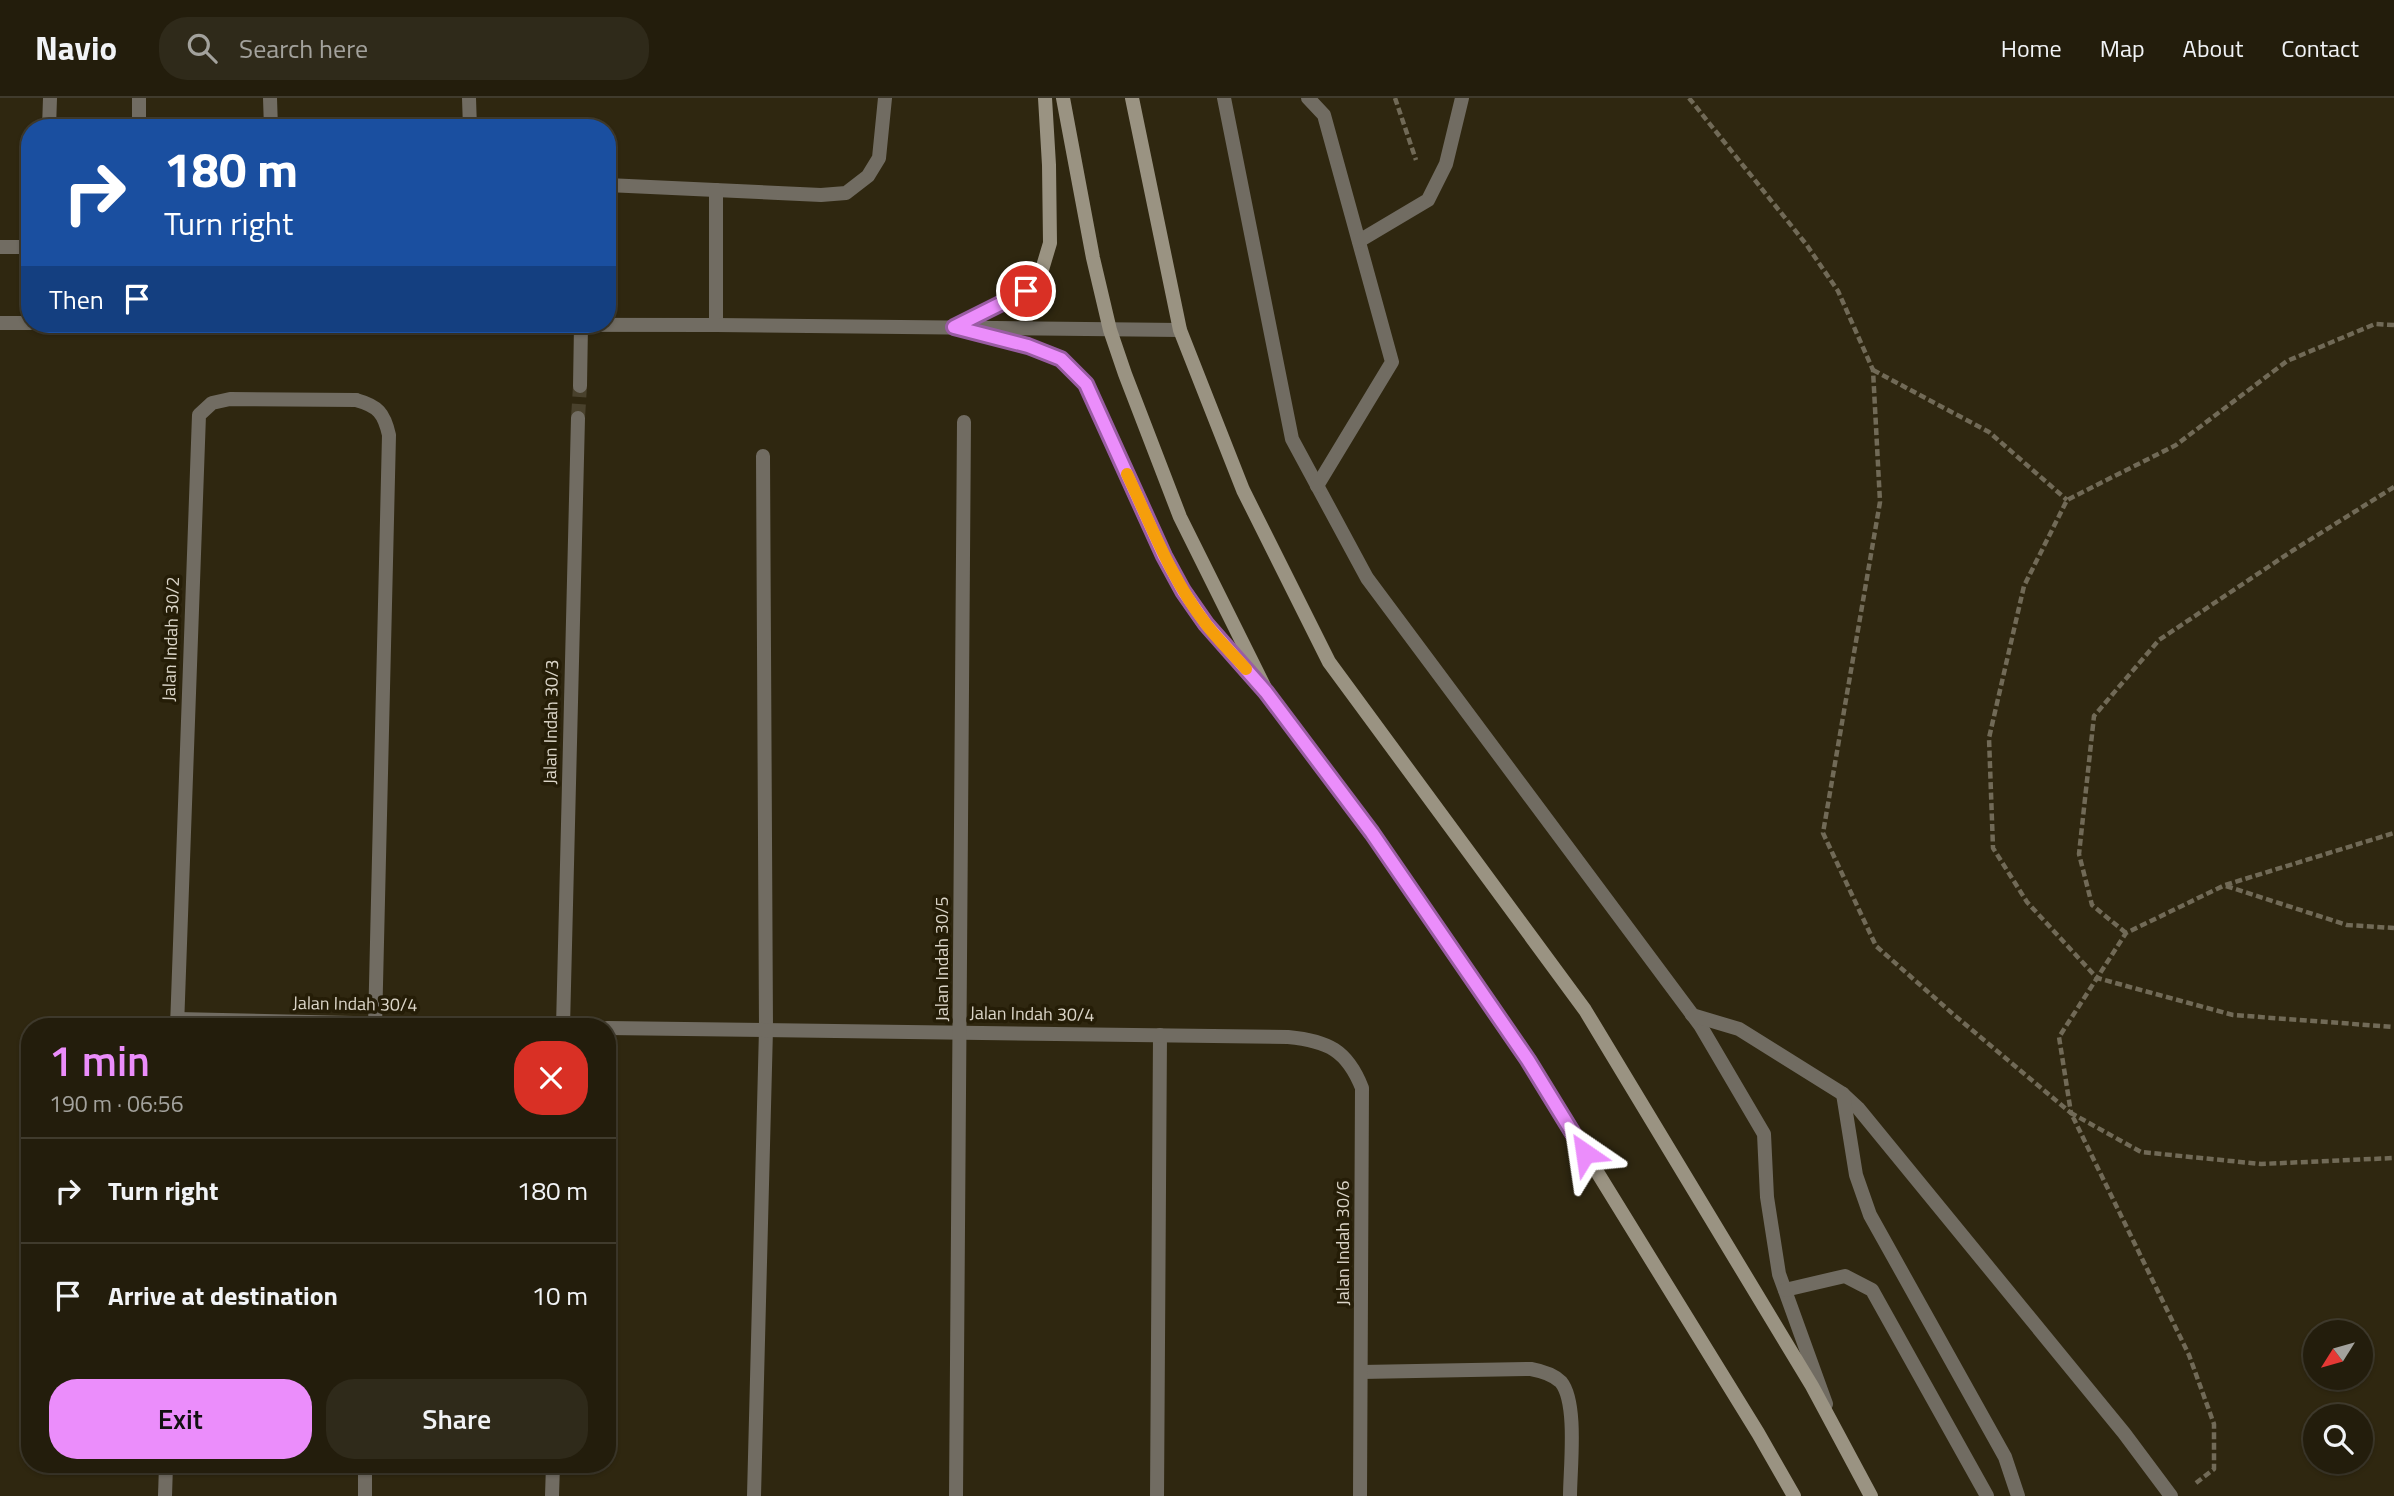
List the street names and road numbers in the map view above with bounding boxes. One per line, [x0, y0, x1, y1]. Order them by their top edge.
street label: Jalan Indah 30/2 [155, 576, 186, 702]
street label: Jalan Indah 30/3 [536, 659, 565, 785]
street label: Jalan Indah 30/5 [928, 897, 955, 1021]
street label: Jalan Indah 30/4 [292, 989, 418, 1018]
street label: Jalan Indah 30/4 [969, 999, 1095, 1028]
street label: Jalan Indah 30/6 [1329, 1181, 1356, 1305]

